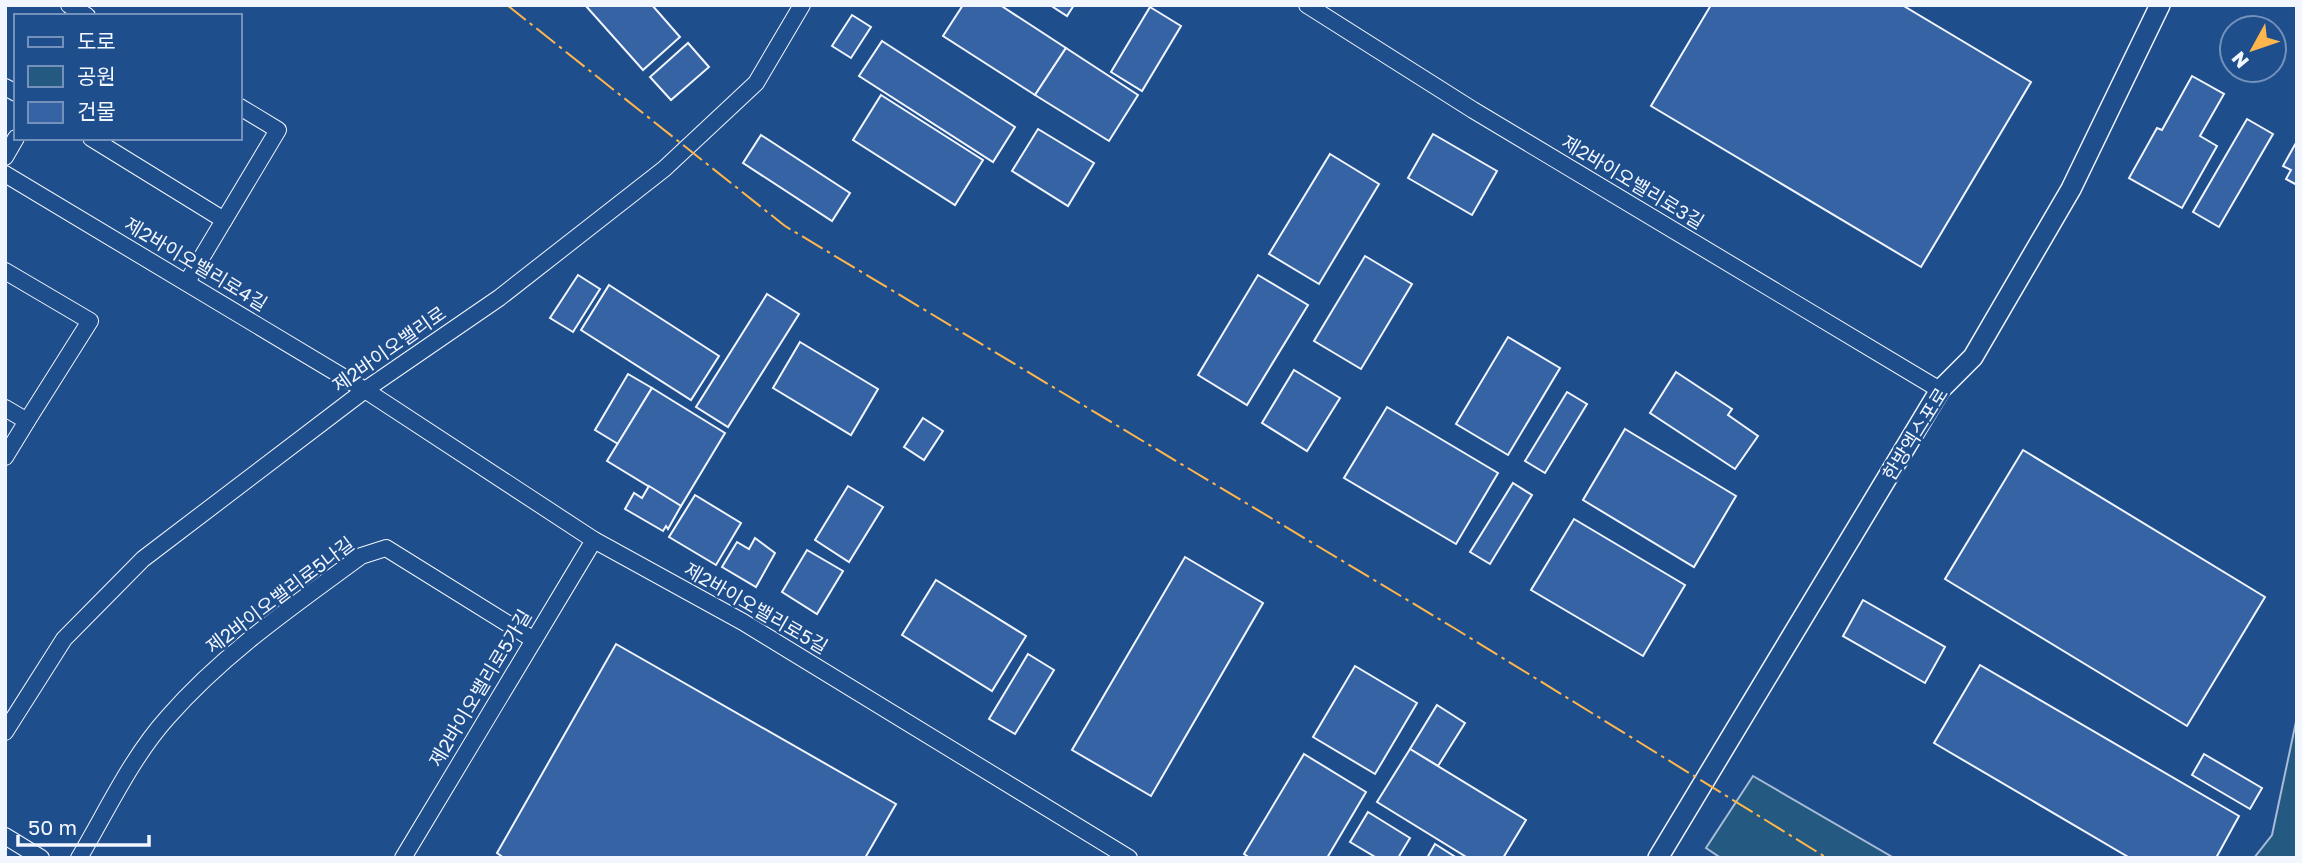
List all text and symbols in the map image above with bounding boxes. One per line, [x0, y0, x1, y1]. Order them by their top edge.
legend [14, 14, 242, 140]
north arrow [2218, 14, 2288, 84]
text: 도로 [77, 28, 116, 54]
text: N [2226, 47, 2253, 73]
text: 공원 [77, 63, 116, 89]
text: 건물 [77, 98, 116, 124]
street label: 제2바이오밸리로3길 [1558, 130, 1709, 233]
street label: 제2바이오밸리로4길 [121, 212, 272, 315]
street label: 제2바이오밸리로 [327, 301, 450, 396]
street label: 한방엑스포로 [1877, 383, 1952, 484]
street label: 제2바이오밸리로5나길 [201, 531, 358, 658]
street label: 제2바이오밸리로5길 [680, 557, 832, 658]
street label: 제2바이오밸리로5가길 [424, 605, 536, 771]
scale bar [18, 804, 149, 848]
text: 50 m [28, 814, 77, 840]

